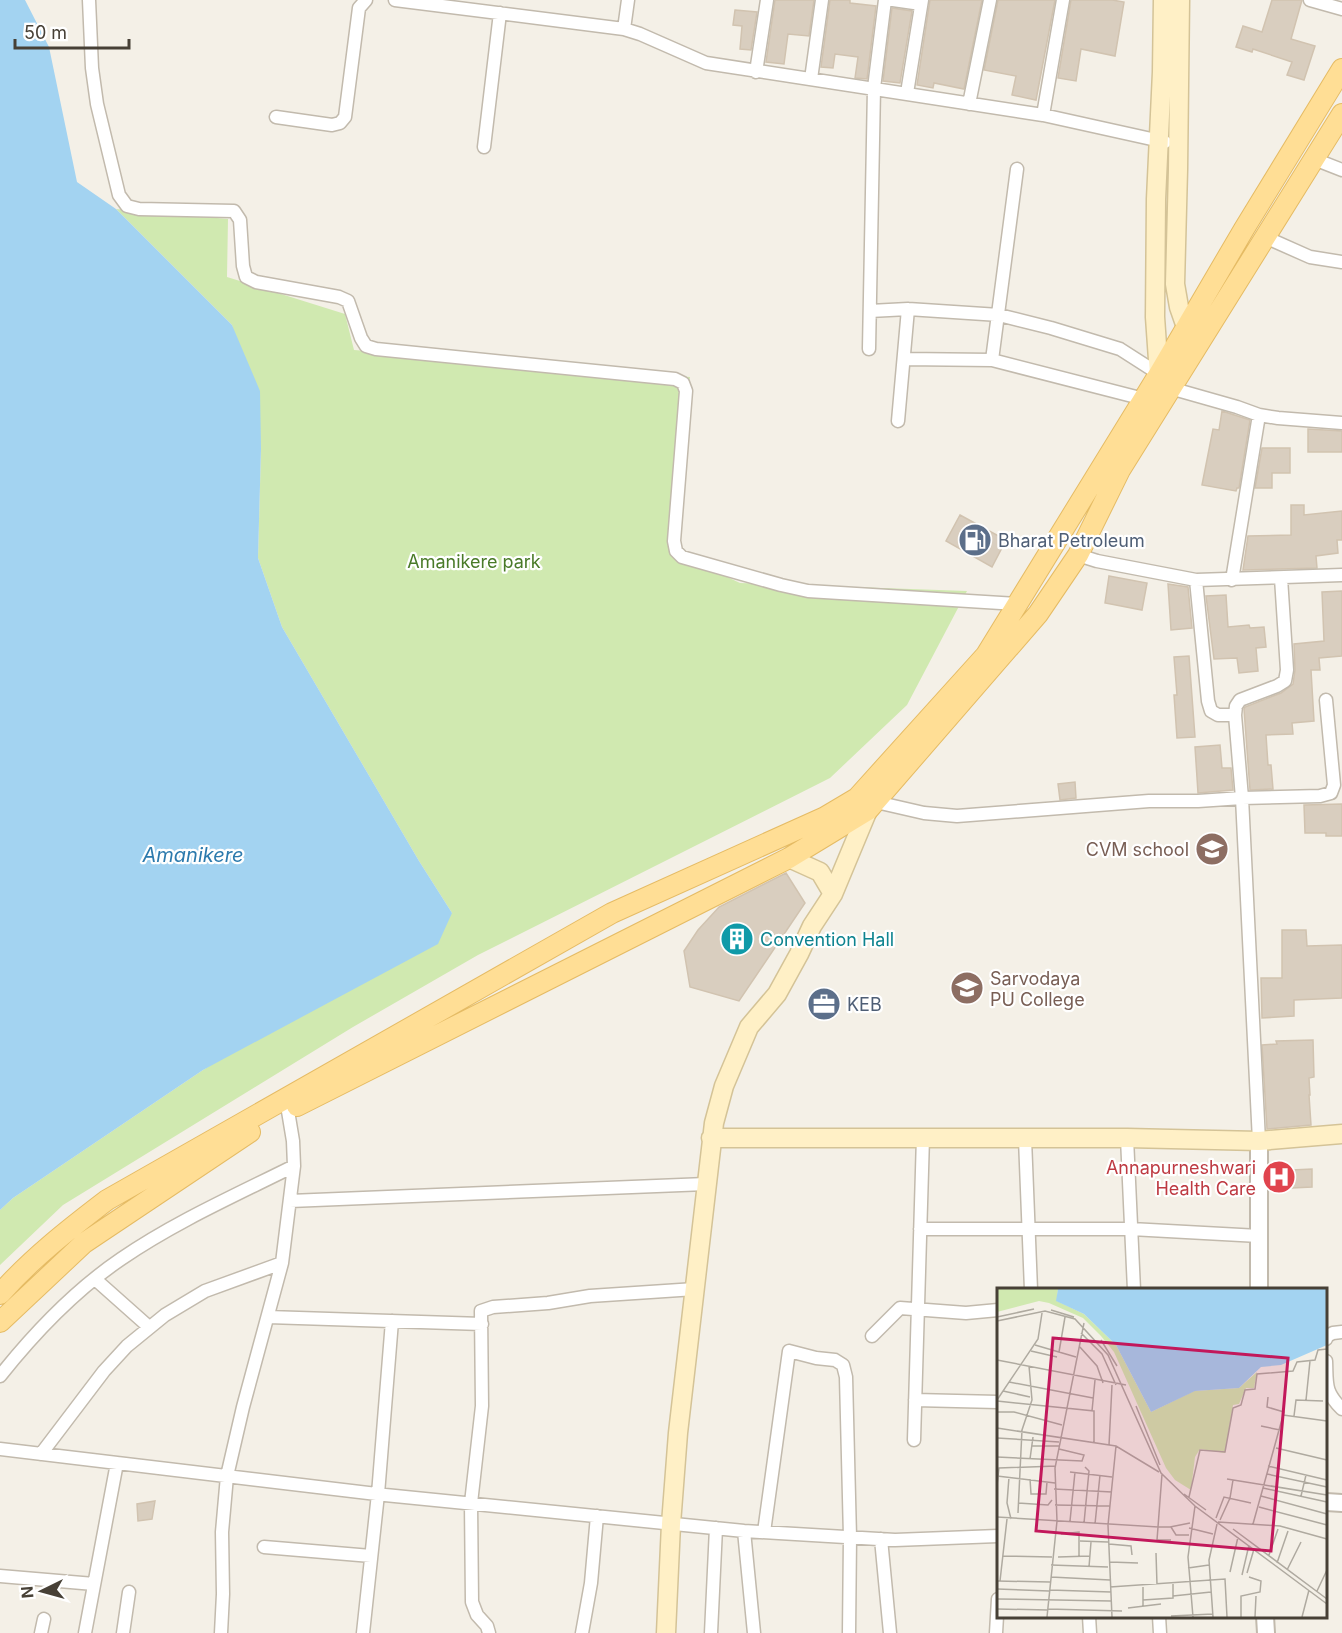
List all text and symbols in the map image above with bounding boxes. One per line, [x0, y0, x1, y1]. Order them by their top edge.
scale bar [15, 12, 129, 50]
text: 50 m [24, 22, 67, 43]
fuel station icon: Bharat Petroleum [957, 522, 993, 558]
place label: Bharat Petroleum [998, 530, 1145, 551]
park label: Amanikere park [407, 551, 541, 572]
school or university icon: CVM school [1194, 831, 1230, 867]
place label: CVM school [1086, 839, 1189, 860]
water label: Amanikere [141, 843, 244, 867]
building icon: Convention Hall [719, 921, 755, 957]
place label: Convention Hall [760, 929, 894, 950]
place label: Sarvodaya PU College [990, 968, 1085, 1010]
school or university icon: Sarvodaya PU College [949, 970, 985, 1006]
office icon: KEB [806, 986, 842, 1022]
place label: KEB [847, 994, 882, 1015]
place label: Annapurneshwari Health Care [1106, 1157, 1256, 1199]
hospital icon: Annapurneshwari Health Care [1261, 1159, 1297, 1195]
inset map [997, 1288, 1327, 1618]
north arrow [12, 1561, 72, 1621]
text: N [17, 1585, 38, 1599]

